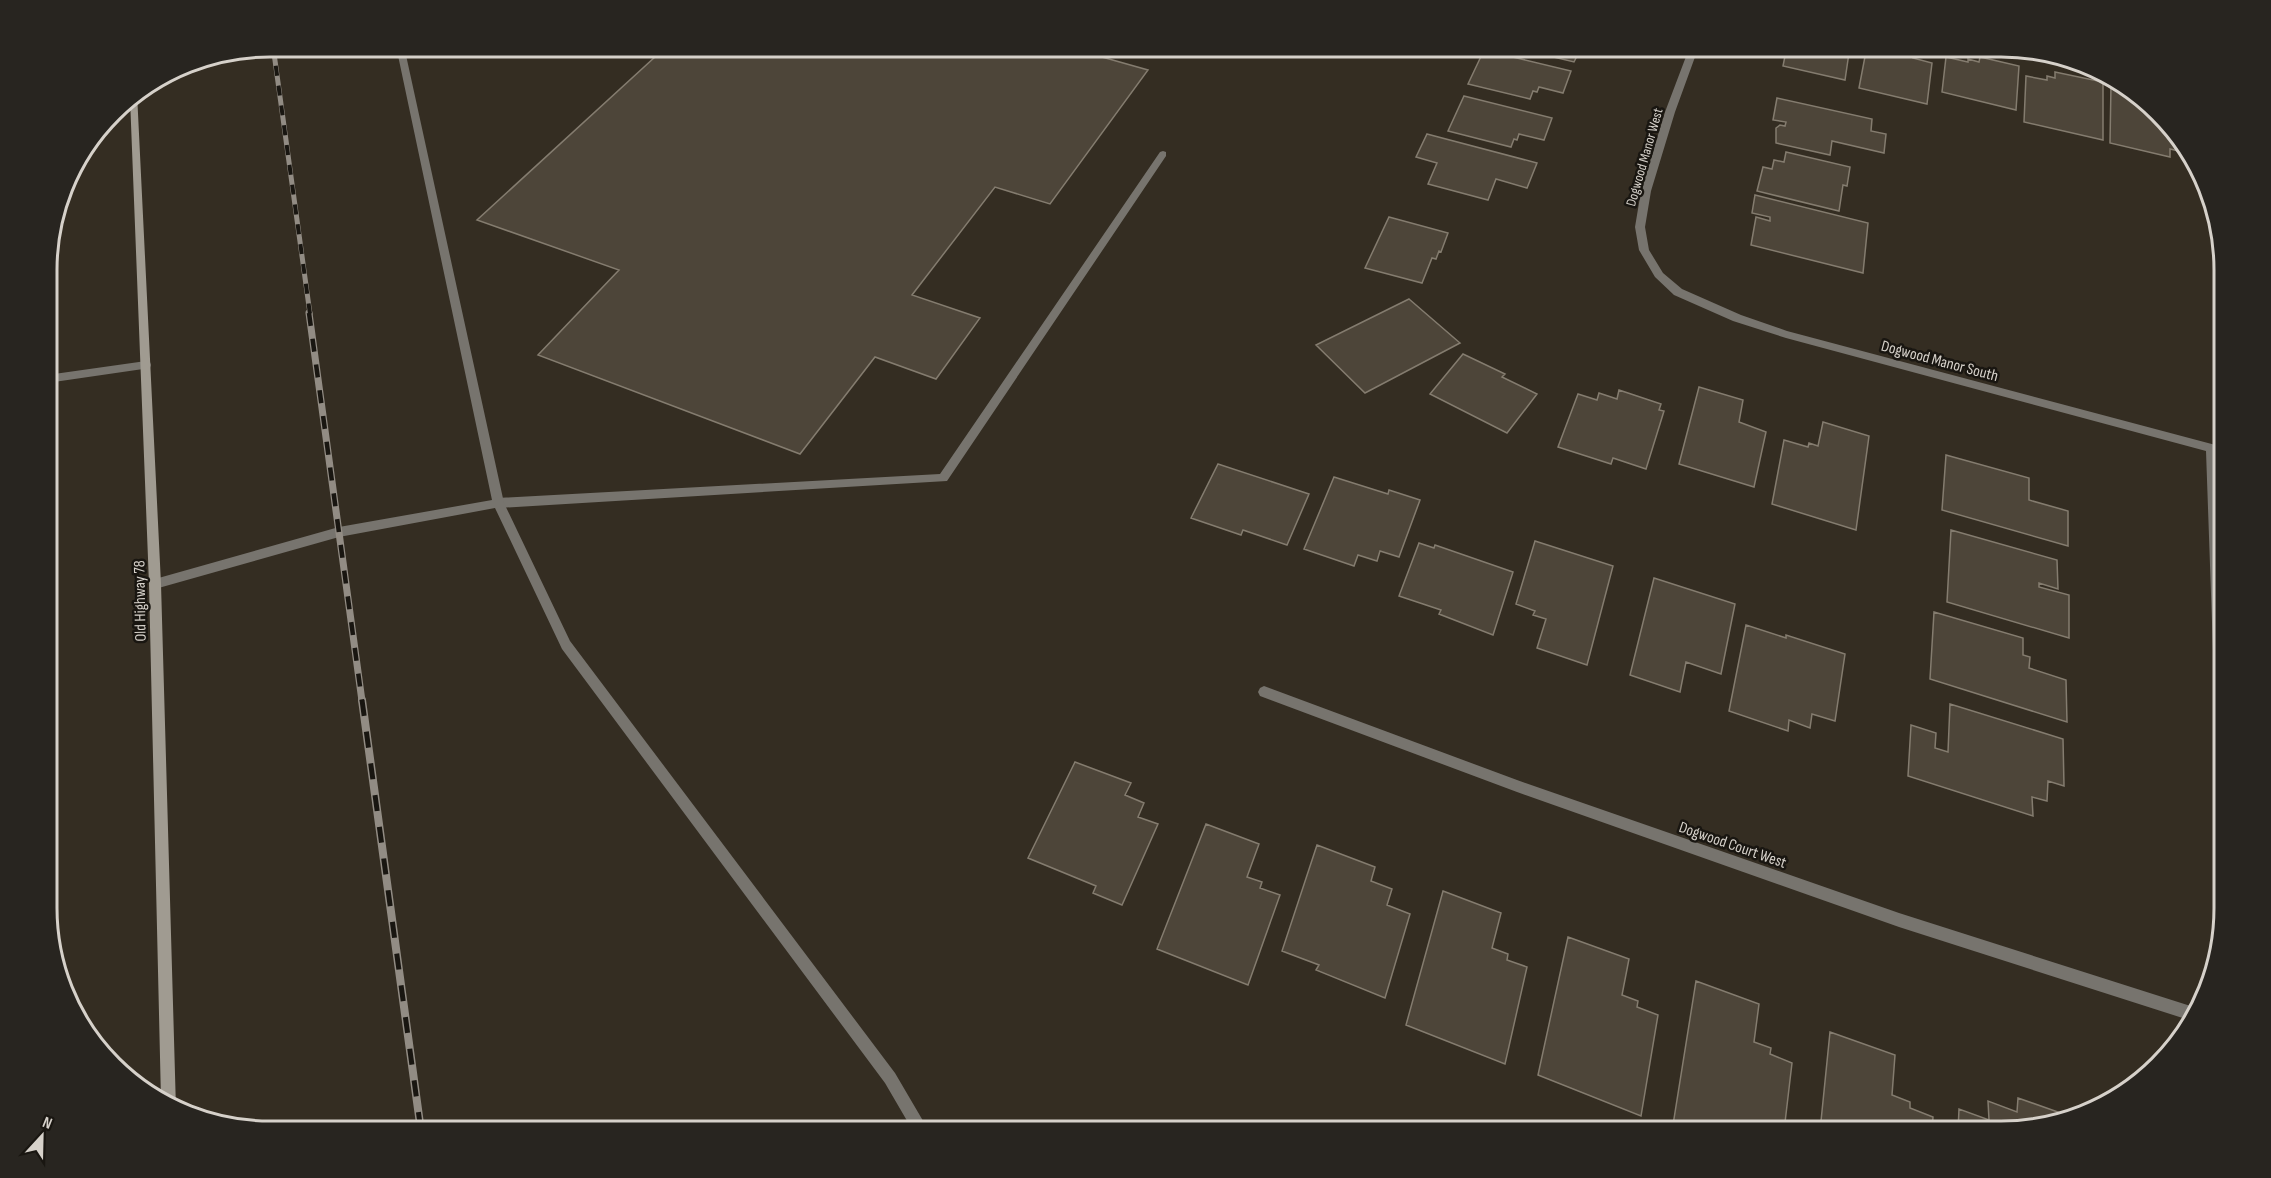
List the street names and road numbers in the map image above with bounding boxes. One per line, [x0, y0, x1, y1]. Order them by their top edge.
street label: Dogwood Manor West [1622, 106, 1667, 208]
street label: Dogwood Manor South [1879, 337, 2000, 386]
street label: Old Highway 78 [130, 560, 151, 642]
street label: Dogwood Court West [1676, 818, 1789, 873]

